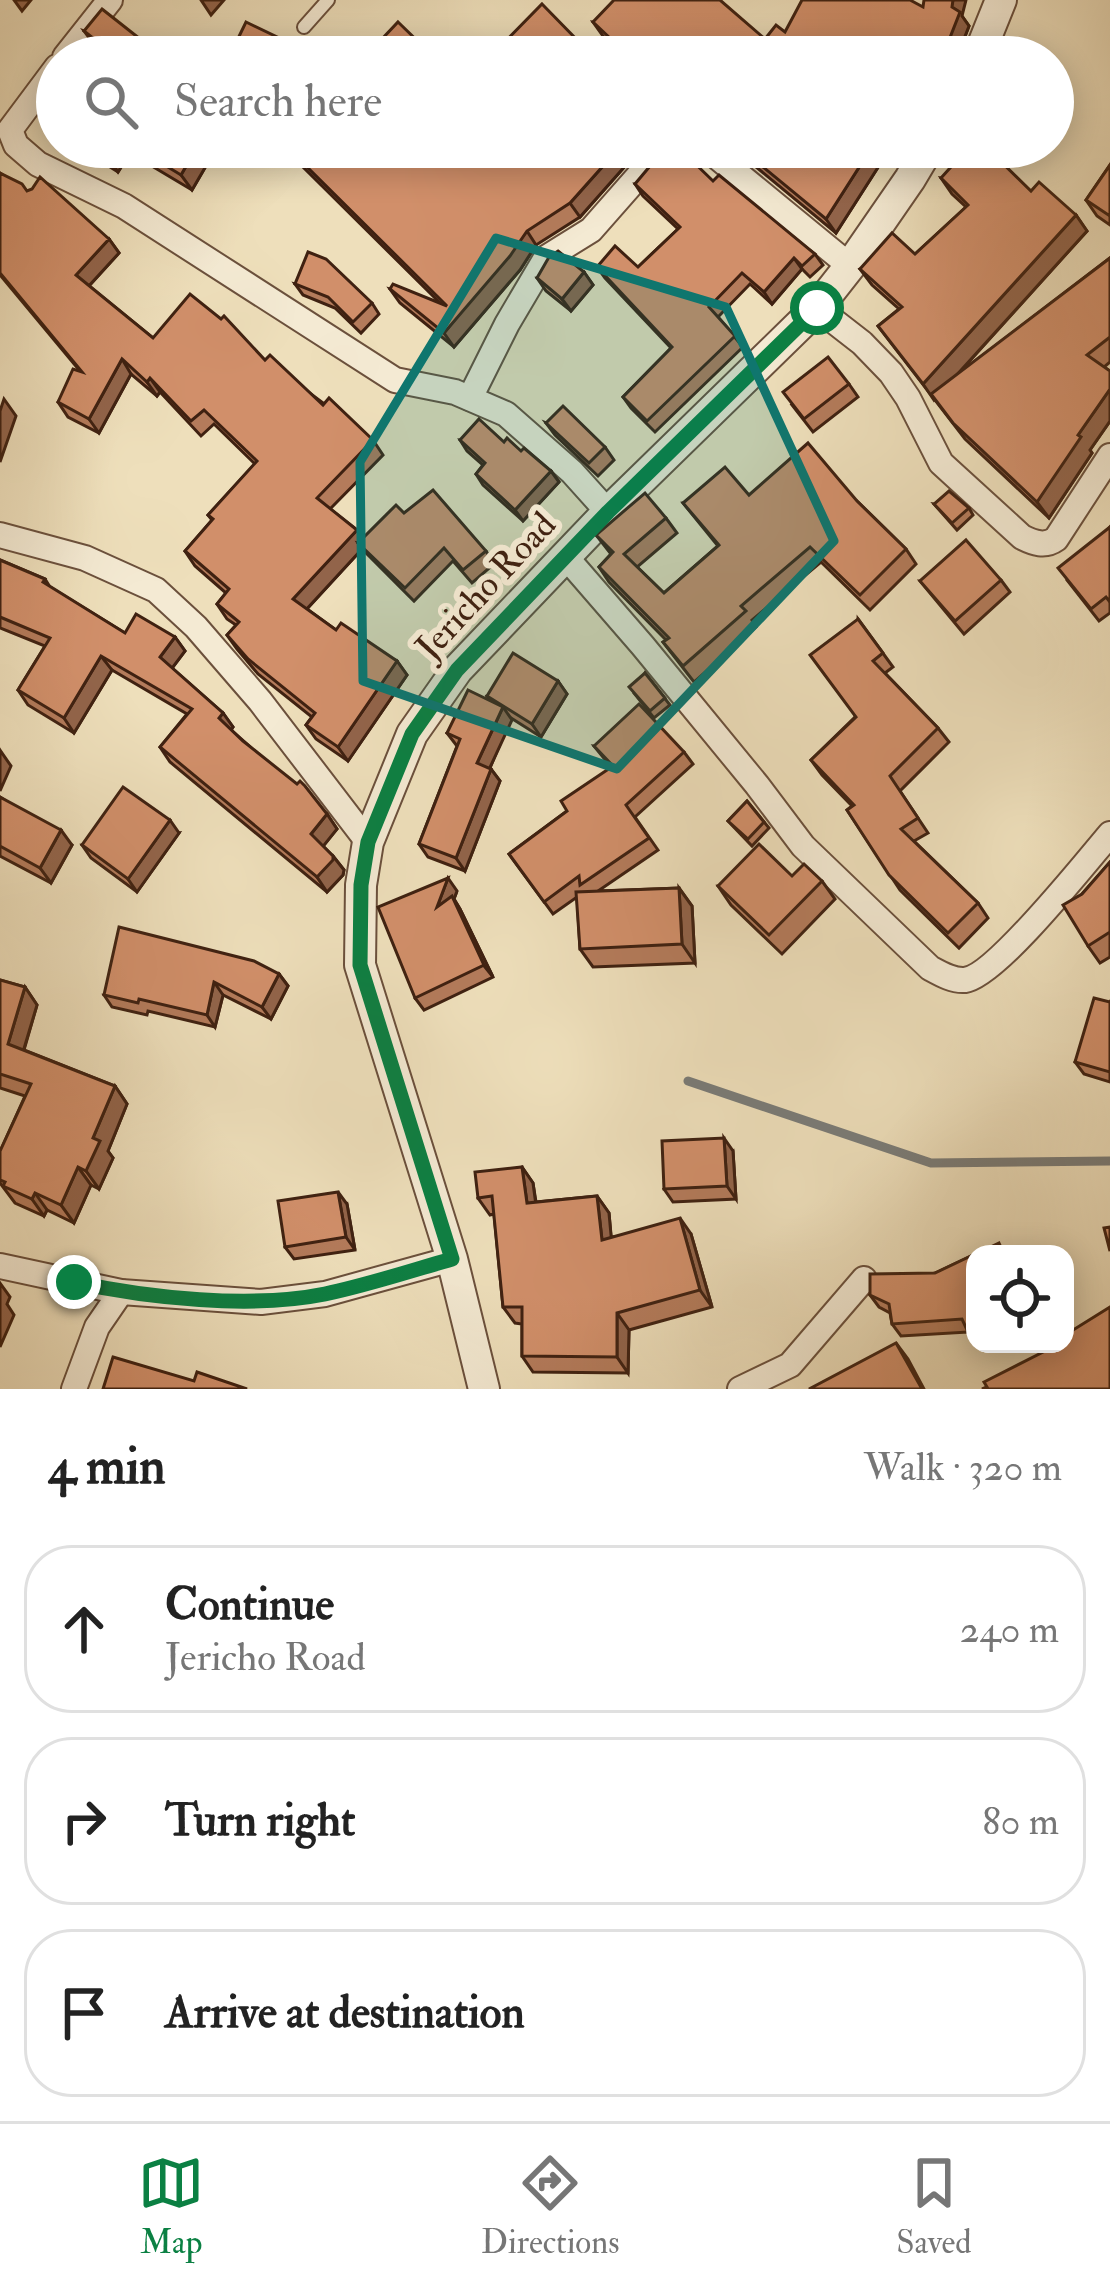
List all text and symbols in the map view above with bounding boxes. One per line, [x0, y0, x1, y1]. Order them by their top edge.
search box [36, 36, 1074, 168]
icon: search [78, 69, 144, 135]
text: Search here [174, 74, 382, 130]
route start [790, 281, 844, 335]
street label: Jericho Road [406, 503, 566, 670]
map controls [966, 1245, 1074, 1353]
button: locate [966, 1245, 1074, 1353]
route end [47, 1255, 101, 1309]
text: 4 min [48, 1435, 166, 1499]
text: Walk · 320 m [864, 1443, 1062, 1492]
text: Continue [165, 1577, 334, 1633]
icon: ahead [51, 1596, 117, 1662]
text: 240 m [960, 1605, 1059, 1654]
text: Jericho Road [165, 1633, 366, 1682]
icon: right [51, 1788, 117, 1854]
text: Turn right [165, 1793, 355, 1849]
text: 80 m [982, 1797, 1059, 1846]
icon: arrive [51, 1980, 117, 2046]
text: Arrive at destination [165, 1985, 525, 2041]
tab: Map [138, 2150, 204, 2263]
tab: Directions [481, 2150, 620, 2263]
tab: Saved [896, 2150, 972, 2263]

